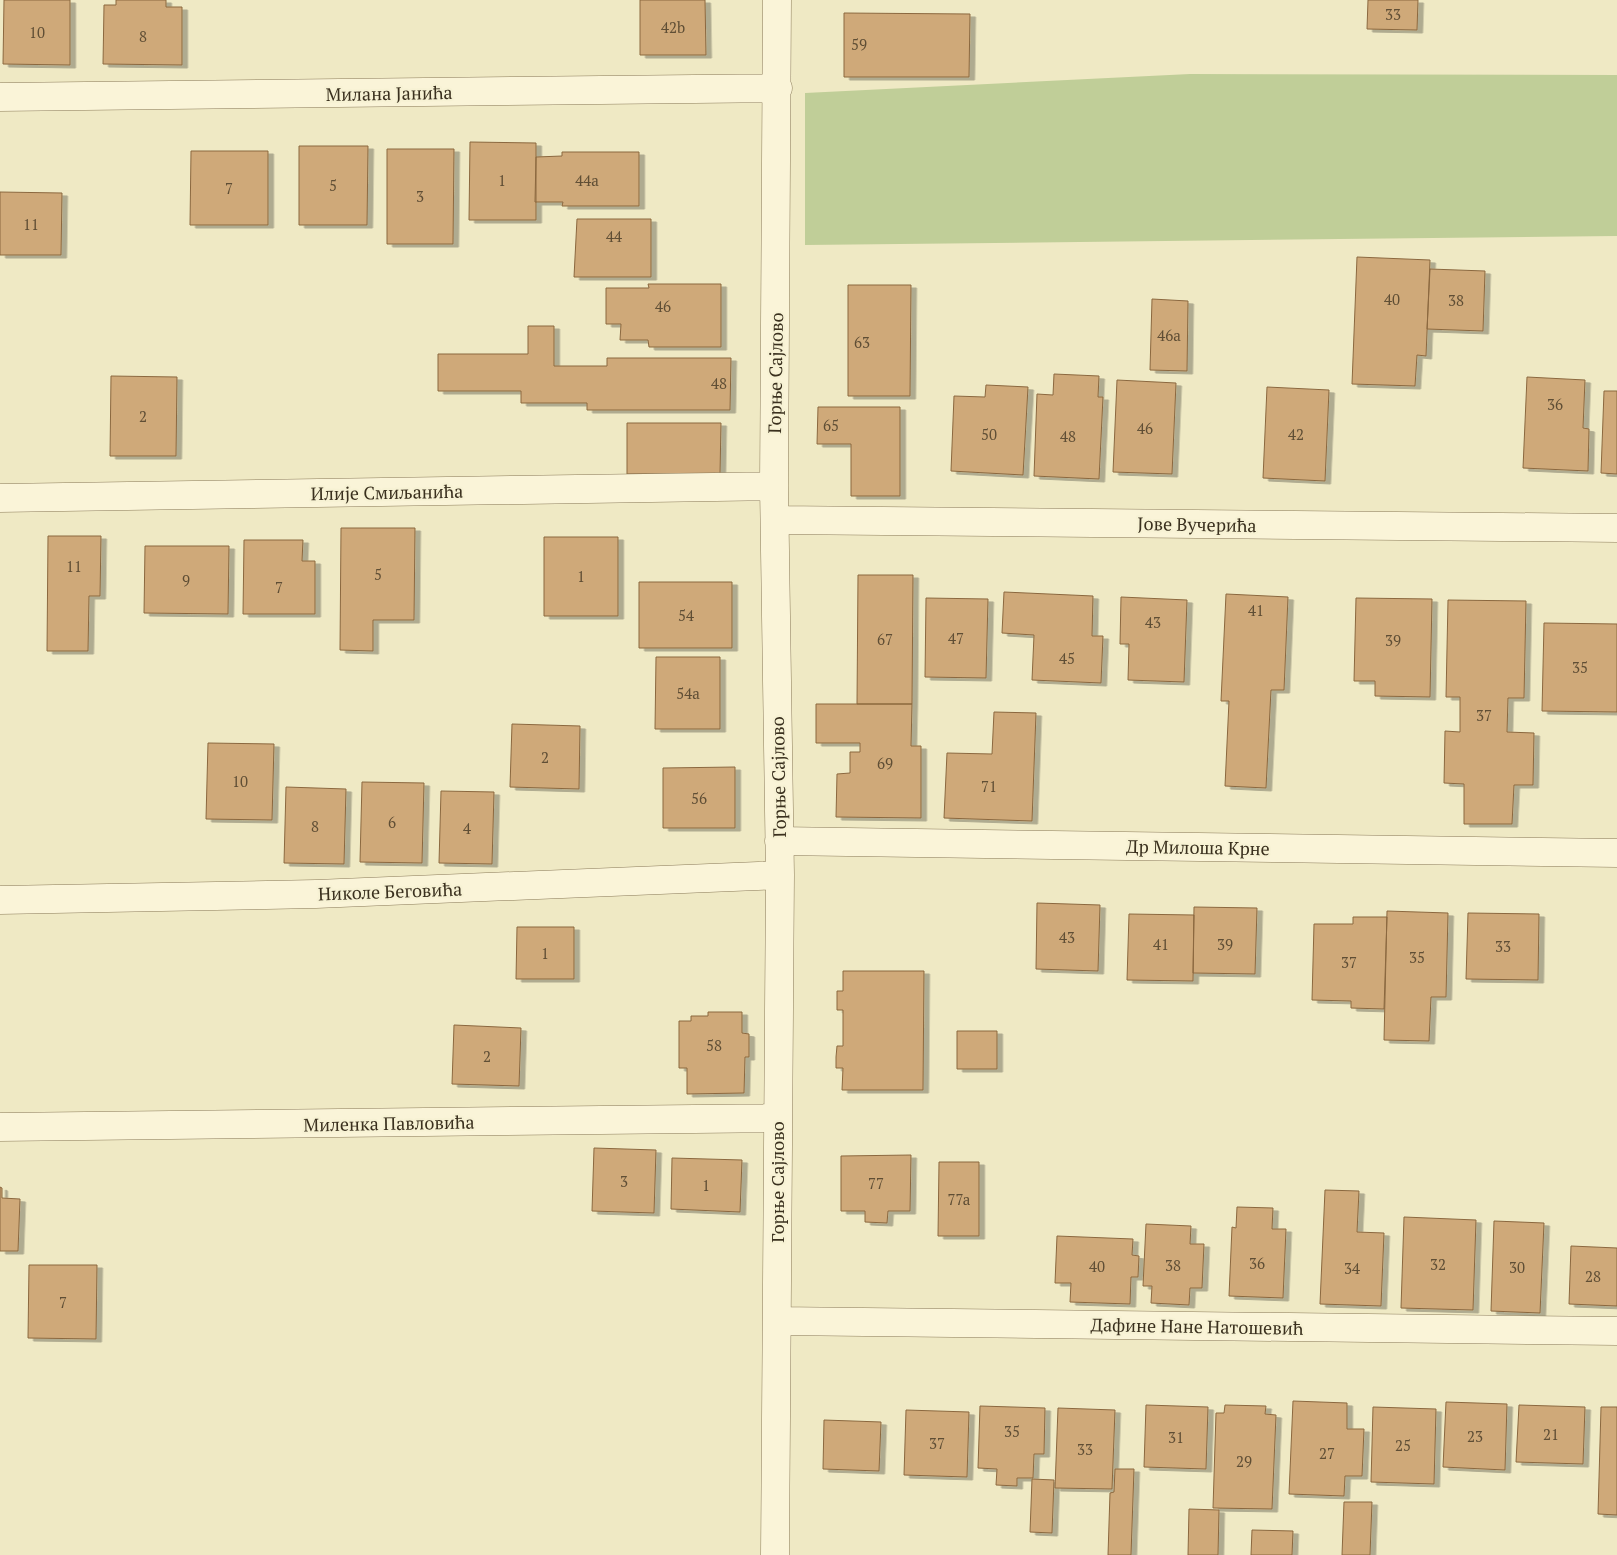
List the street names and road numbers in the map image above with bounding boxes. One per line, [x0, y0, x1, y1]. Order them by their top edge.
street label: Милана Јанића [325, 80, 453, 106]
street label: Горње Сајлово [762, 312, 788, 434]
street label: Илије Смиљанића [311, 479, 463, 505]
street label: Јове Вучерића [1137, 511, 1257, 537]
street label: Горње Сајлово [765, 716, 791, 838]
street label: Др Милоша Крне [1126, 834, 1270, 860]
street label: Николе Беговића [318, 876, 462, 906]
street label: Миленка Павловића [303, 1110, 475, 1136]
street label: Горње Сајлово [765, 1121, 789, 1243]
street label: Дафине Нане Натошевић [1090, 1312, 1304, 1340]

